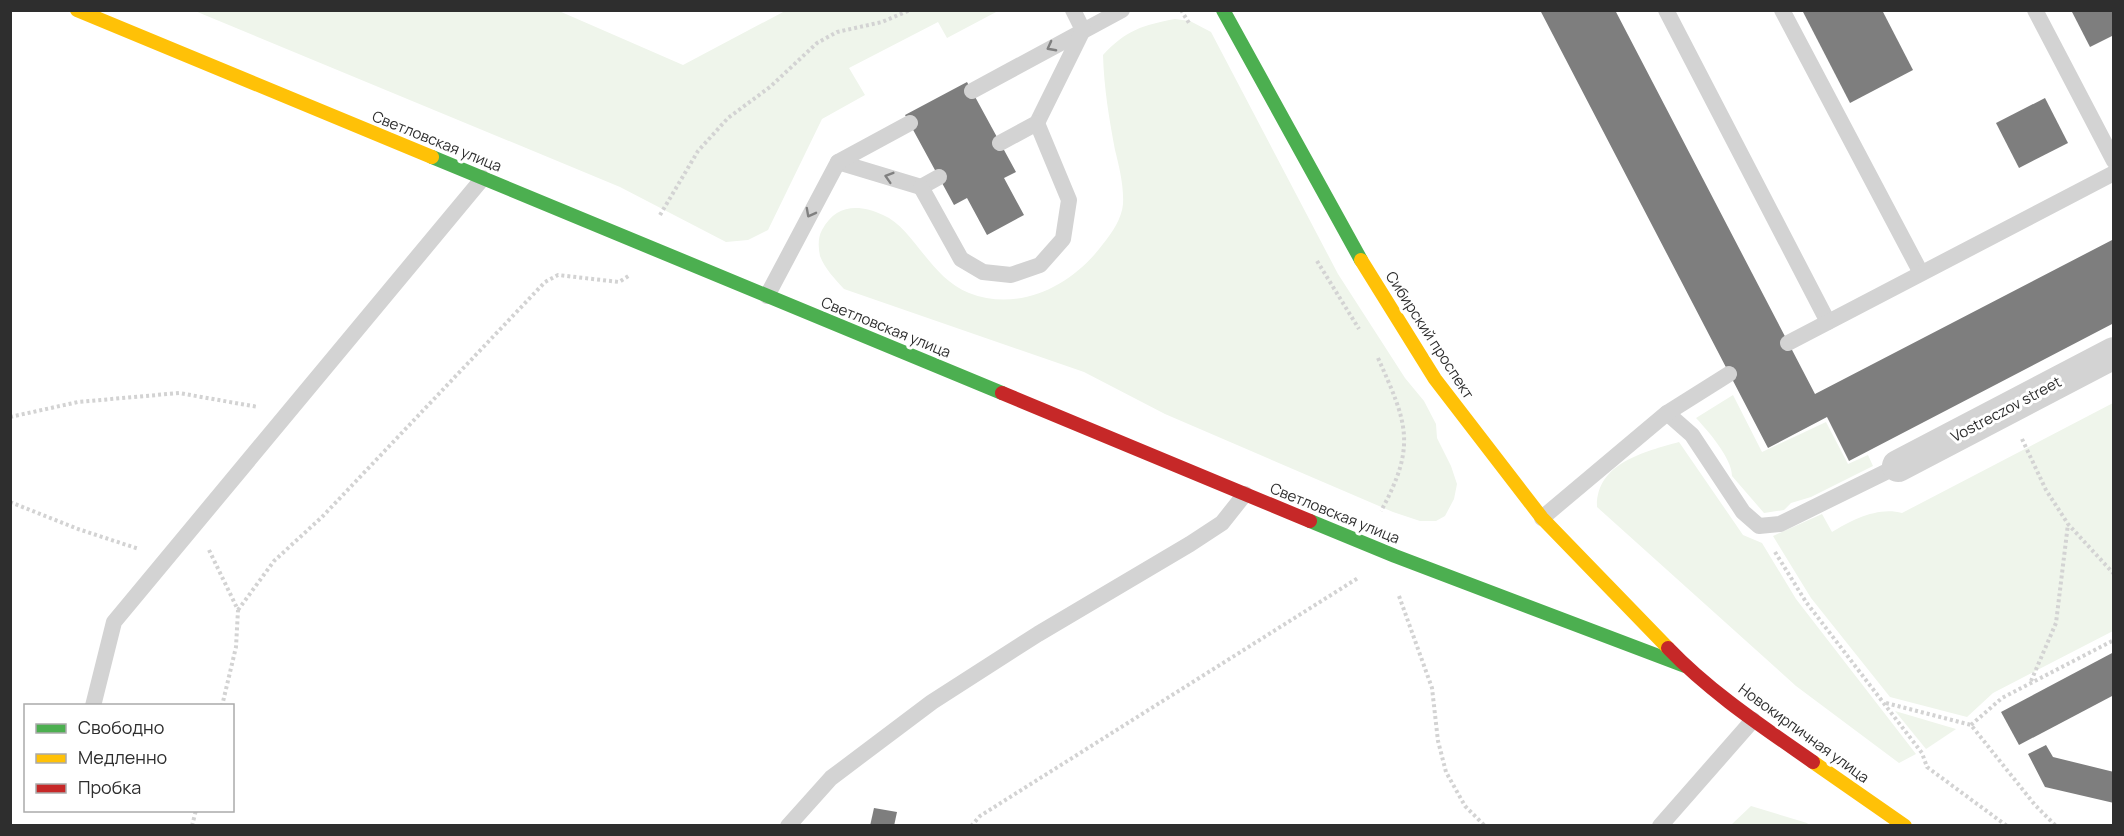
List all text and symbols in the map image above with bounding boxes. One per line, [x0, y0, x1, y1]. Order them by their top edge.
one-way arrow [1047, 40, 1058, 51]
street label: Светловская улица [369, 105, 505, 177]
one-way arrow [884, 172, 895, 184]
one-way arrow [806, 207, 818, 218]
street label: Сибирский проспект [1381, 267, 1479, 403]
street label: Светловская улица [818, 291, 954, 363]
street label: Vostreczov street [1947, 371, 2065, 447]
street label: Светловская улица [1267, 477, 1403, 549]
street label: Новокирпичная улица [1734, 678, 1874, 788]
legend [24, 704, 234, 812]
text: Свободно [78, 715, 164, 739]
text: Медленно [78, 745, 167, 769]
text: Пробка [78, 775, 141, 799]

